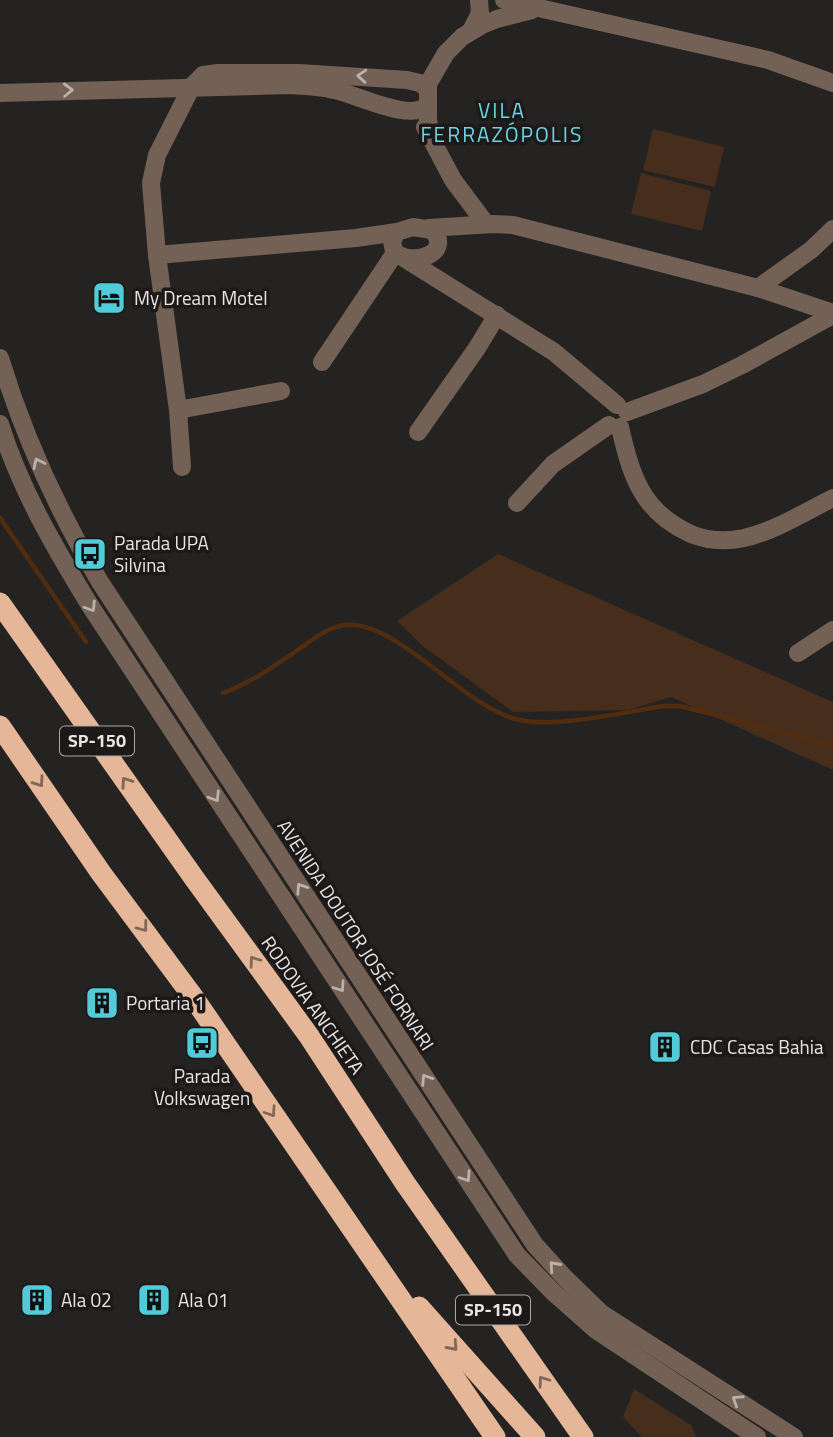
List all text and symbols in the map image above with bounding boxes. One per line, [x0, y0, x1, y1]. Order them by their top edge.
one-way arrow [356, 69, 367, 84]
one-way arrow [63, 83, 74, 98]
district label: VILA FERRAZÓPOLIS [421, 94, 583, 150]
hotel icon: My Dream Motel [90, 279, 128, 317]
place label: My Dream Motel [134, 283, 268, 312]
one-way arrow [32, 458, 46, 470]
place label: Parada UPA Silvina [114, 528, 209, 579]
bus stop icon: Parada UPA Silvina [71, 535, 109, 573]
one-way arrow [82, 599, 95, 612]
road number: SP-150 [60, 726, 134, 756]
one-way arrow [31, 774, 43, 787]
one-way arrow [122, 777, 134, 790]
one-way arrow [207, 790, 220, 803]
street label: AVENIDA DOUTOR JOSÉ FORNARI [271, 814, 442, 1056]
one-way arrow [296, 883, 309, 896]
one-way arrow [135, 919, 147, 931]
street label: RODOVIA ANCHIETA [255, 930, 372, 1080]
one-way arrow [250, 956, 263, 969]
one-way arrow [332, 980, 345, 993]
building icon: Portaria 1 [83, 984, 121, 1022]
place label: Portaria 1 [126, 988, 205, 1017]
bus stop icon: Parada Volkswagen [183, 1024, 221, 1062]
building icon: CDC Casas Bahia [646, 1028, 684, 1066]
place label: CDC Casas Bahia [690, 1032, 824, 1061]
place label: Parada Volkswagen [154, 1061, 250, 1112]
one-way arrow [421, 1073, 434, 1086]
one-way arrow [263, 1104, 276, 1117]
one-way arrow [458, 1169, 470, 1182]
one-way arrow [550, 1261, 562, 1274]
building icon: Ala 02 [18, 1281, 56, 1319]
building icon: Ala 01 [135, 1281, 173, 1319]
place label: Ala 02 [61, 1285, 112, 1314]
place label: Ala 01 [178, 1285, 229, 1314]
road number: SP-150 [456, 1296, 530, 1324]
one-way arrow [445, 1338, 458, 1351]
one-way arrow [539, 1377, 551, 1389]
one-way arrow [731, 1396, 744, 1409]

